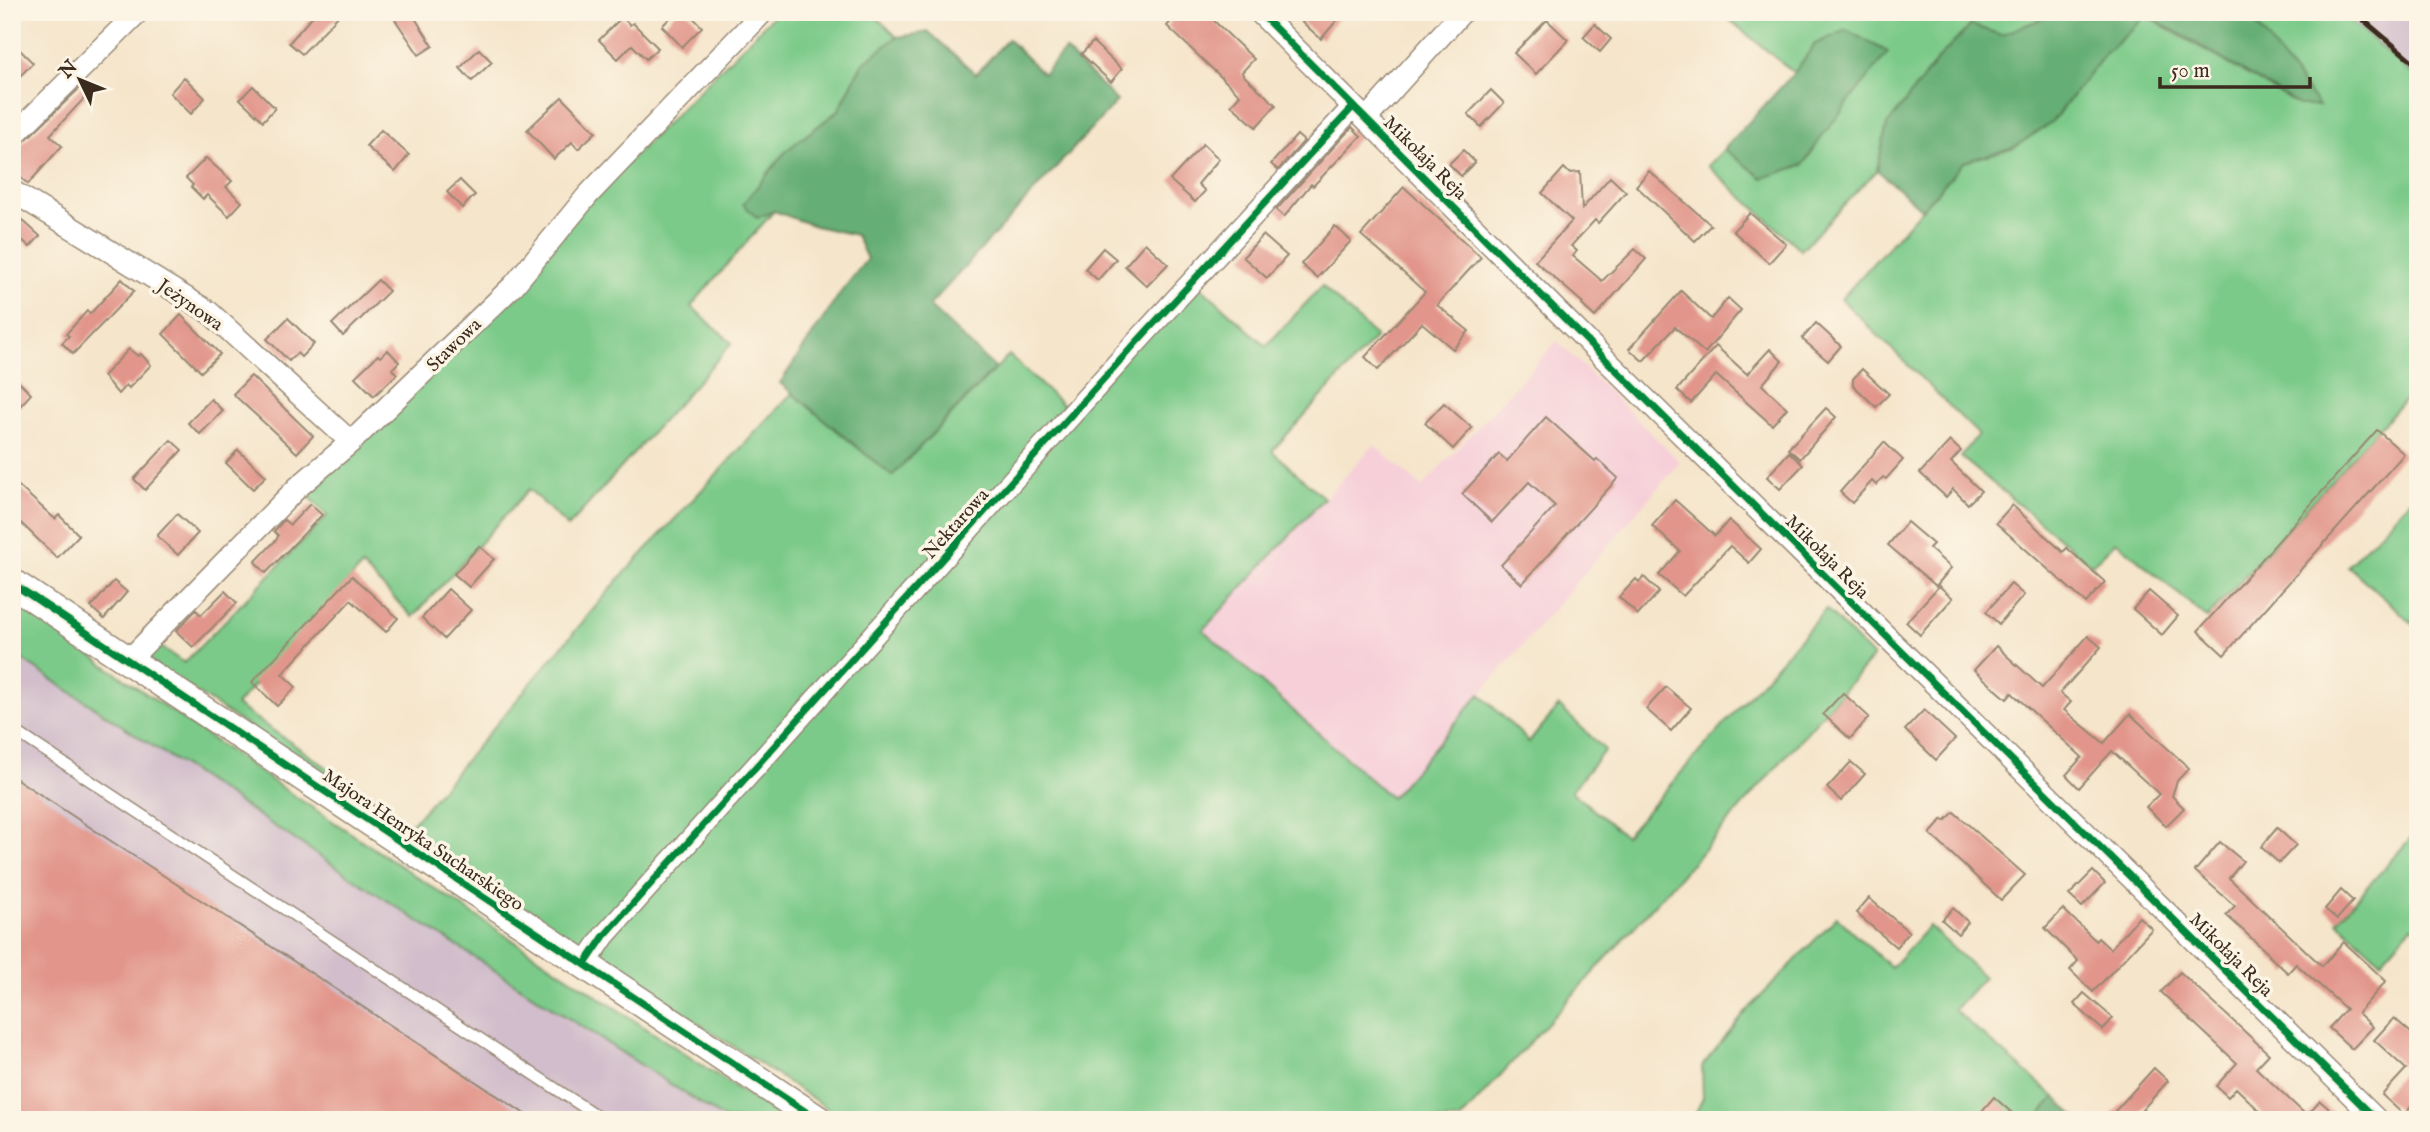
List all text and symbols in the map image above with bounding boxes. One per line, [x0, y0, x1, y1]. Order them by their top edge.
north arrow [46, 46, 116, 116]
scale bar [2160, 46, 2311, 90]
text: N [54, 55, 84, 85]
text: 50 m [2171, 58, 2210, 85]
street label: Mikołaja Reja [1377, 111, 1472, 206]
street label: Jeżynowa [151, 273, 228, 337]
street label: Stawowa [422, 313, 487, 377]
street label: Nektarowa [918, 483, 995, 565]
street label: Mikołaja Reja [1779, 510, 1874, 605]
street label: Majora Henryka Sucharskiego [318, 764, 528, 917]
street label: Mikołaja Reja [2183, 908, 2278, 1003]

